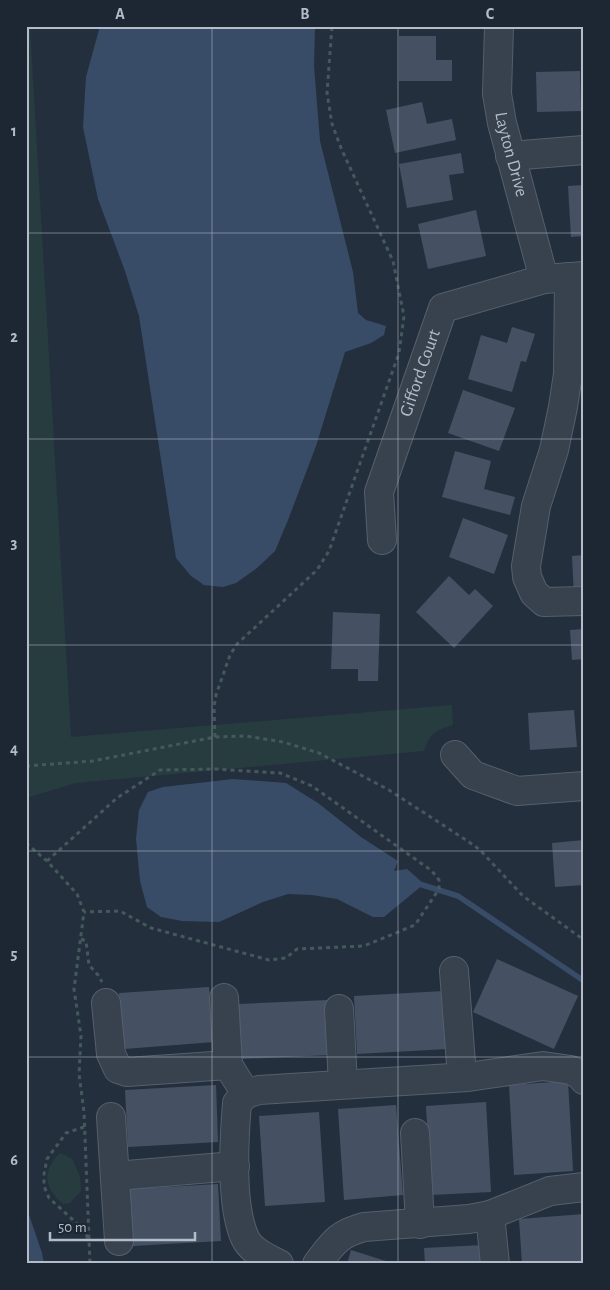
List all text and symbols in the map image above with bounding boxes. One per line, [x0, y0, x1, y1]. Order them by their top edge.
text: A [115, 6, 125, 22]
text: B [300, 6, 310, 22]
text: C [486, 6, 495, 22]
street label: Layton Drive [491, 111, 530, 199]
text: 1 [11, 123, 17, 139]
street label: Gifford Court [397, 327, 444, 419]
text: 2 [10, 329, 18, 345]
text: 3 [11, 535, 18, 551]
text: 4 [10, 741, 18, 757]
text: 5 [11, 946, 18, 962]
text: 6 [10, 1152, 18, 1168]
scale bar [50, 1210, 195, 1242]
text: 50 m [58, 1220, 87, 1235]

